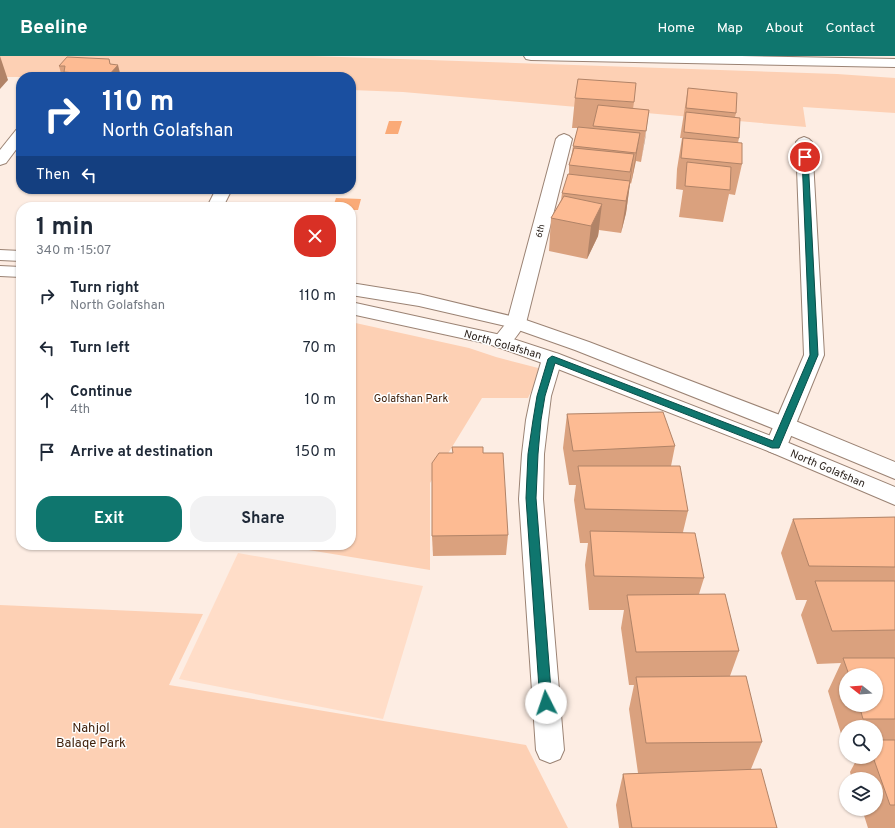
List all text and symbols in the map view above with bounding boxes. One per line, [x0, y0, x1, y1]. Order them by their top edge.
text: Beeline [20, 16, 88, 40]
text: Home [658, 20, 695, 37]
text: Map [717, 20, 743, 37]
text: About [765, 20, 804, 37]
text: Contact [826, 20, 875, 37]
text: 110 m [102, 85, 174, 121]
icon: right [36, 88, 88, 140]
text: North Golafshan [102, 120, 233, 143]
pin [788, 140, 822, 174]
icon: arrive [794, 146, 816, 168]
icon: left [78, 164, 100, 186]
text: Then [36, 166, 70, 185]
text: 1 min [36, 213, 94, 243]
button: close [294, 215, 336, 257]
street label: 6th [533, 223, 548, 239]
text: 340 m · 15:07 [36, 243, 111, 259]
text: Turn right [70, 279, 139, 298]
icon: right [36, 285, 58, 307]
text: 110 m [299, 287, 336, 306]
text: North Golafshan [70, 298, 165, 314]
street label: North Golafshan [462, 327, 543, 363]
icon: left [36, 337, 58, 359]
text: Turn left [70, 339, 130, 358]
text: 70 m [303, 339, 336, 358]
text: Continue [70, 383, 132, 402]
icon: ahead [36, 389, 58, 411]
text: 10 m [305, 391, 336, 410]
park label: Golafshan Park [374, 392, 448, 406]
text: 4th [70, 402, 90, 418]
icon: arrive [36, 441, 58, 463]
text: Arrive at destination [70, 443, 213, 462]
text: 150 m [295, 443, 336, 462]
street label: North Golafshan [788, 447, 867, 491]
button: Exit [36, 496, 182, 542]
button: Share [190, 496, 336, 542]
north arrow [839, 668, 883, 712]
map controls [839, 668, 883, 816]
position arrow [525, 682, 567, 724]
button: search [839, 720, 883, 764]
park label: Nahjol Balaqe Park [56, 721, 126, 752]
button: layers [839, 772, 883, 816]

